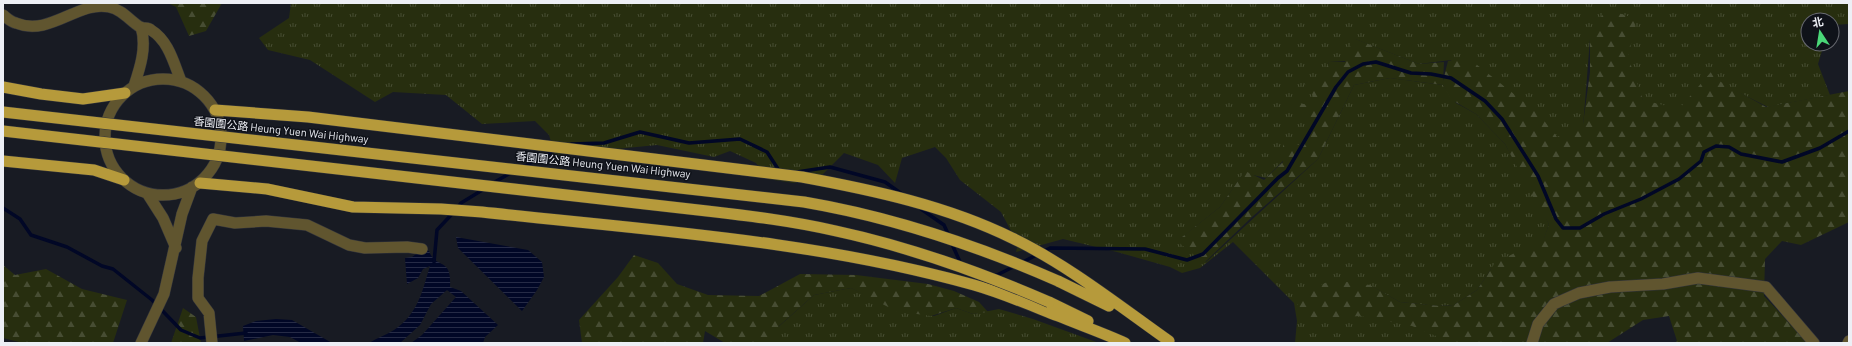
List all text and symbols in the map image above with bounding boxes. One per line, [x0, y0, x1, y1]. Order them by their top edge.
north arrow [1800, 12, 1840, 52]
text: 北 [1811, 14, 1825, 29]
street label: 香園圍公路 Heung Yuen Wai Highway [193, 114, 369, 145]
street label: 香園圍公路 Heung Yuen Wai Highway [515, 149, 691, 180]

